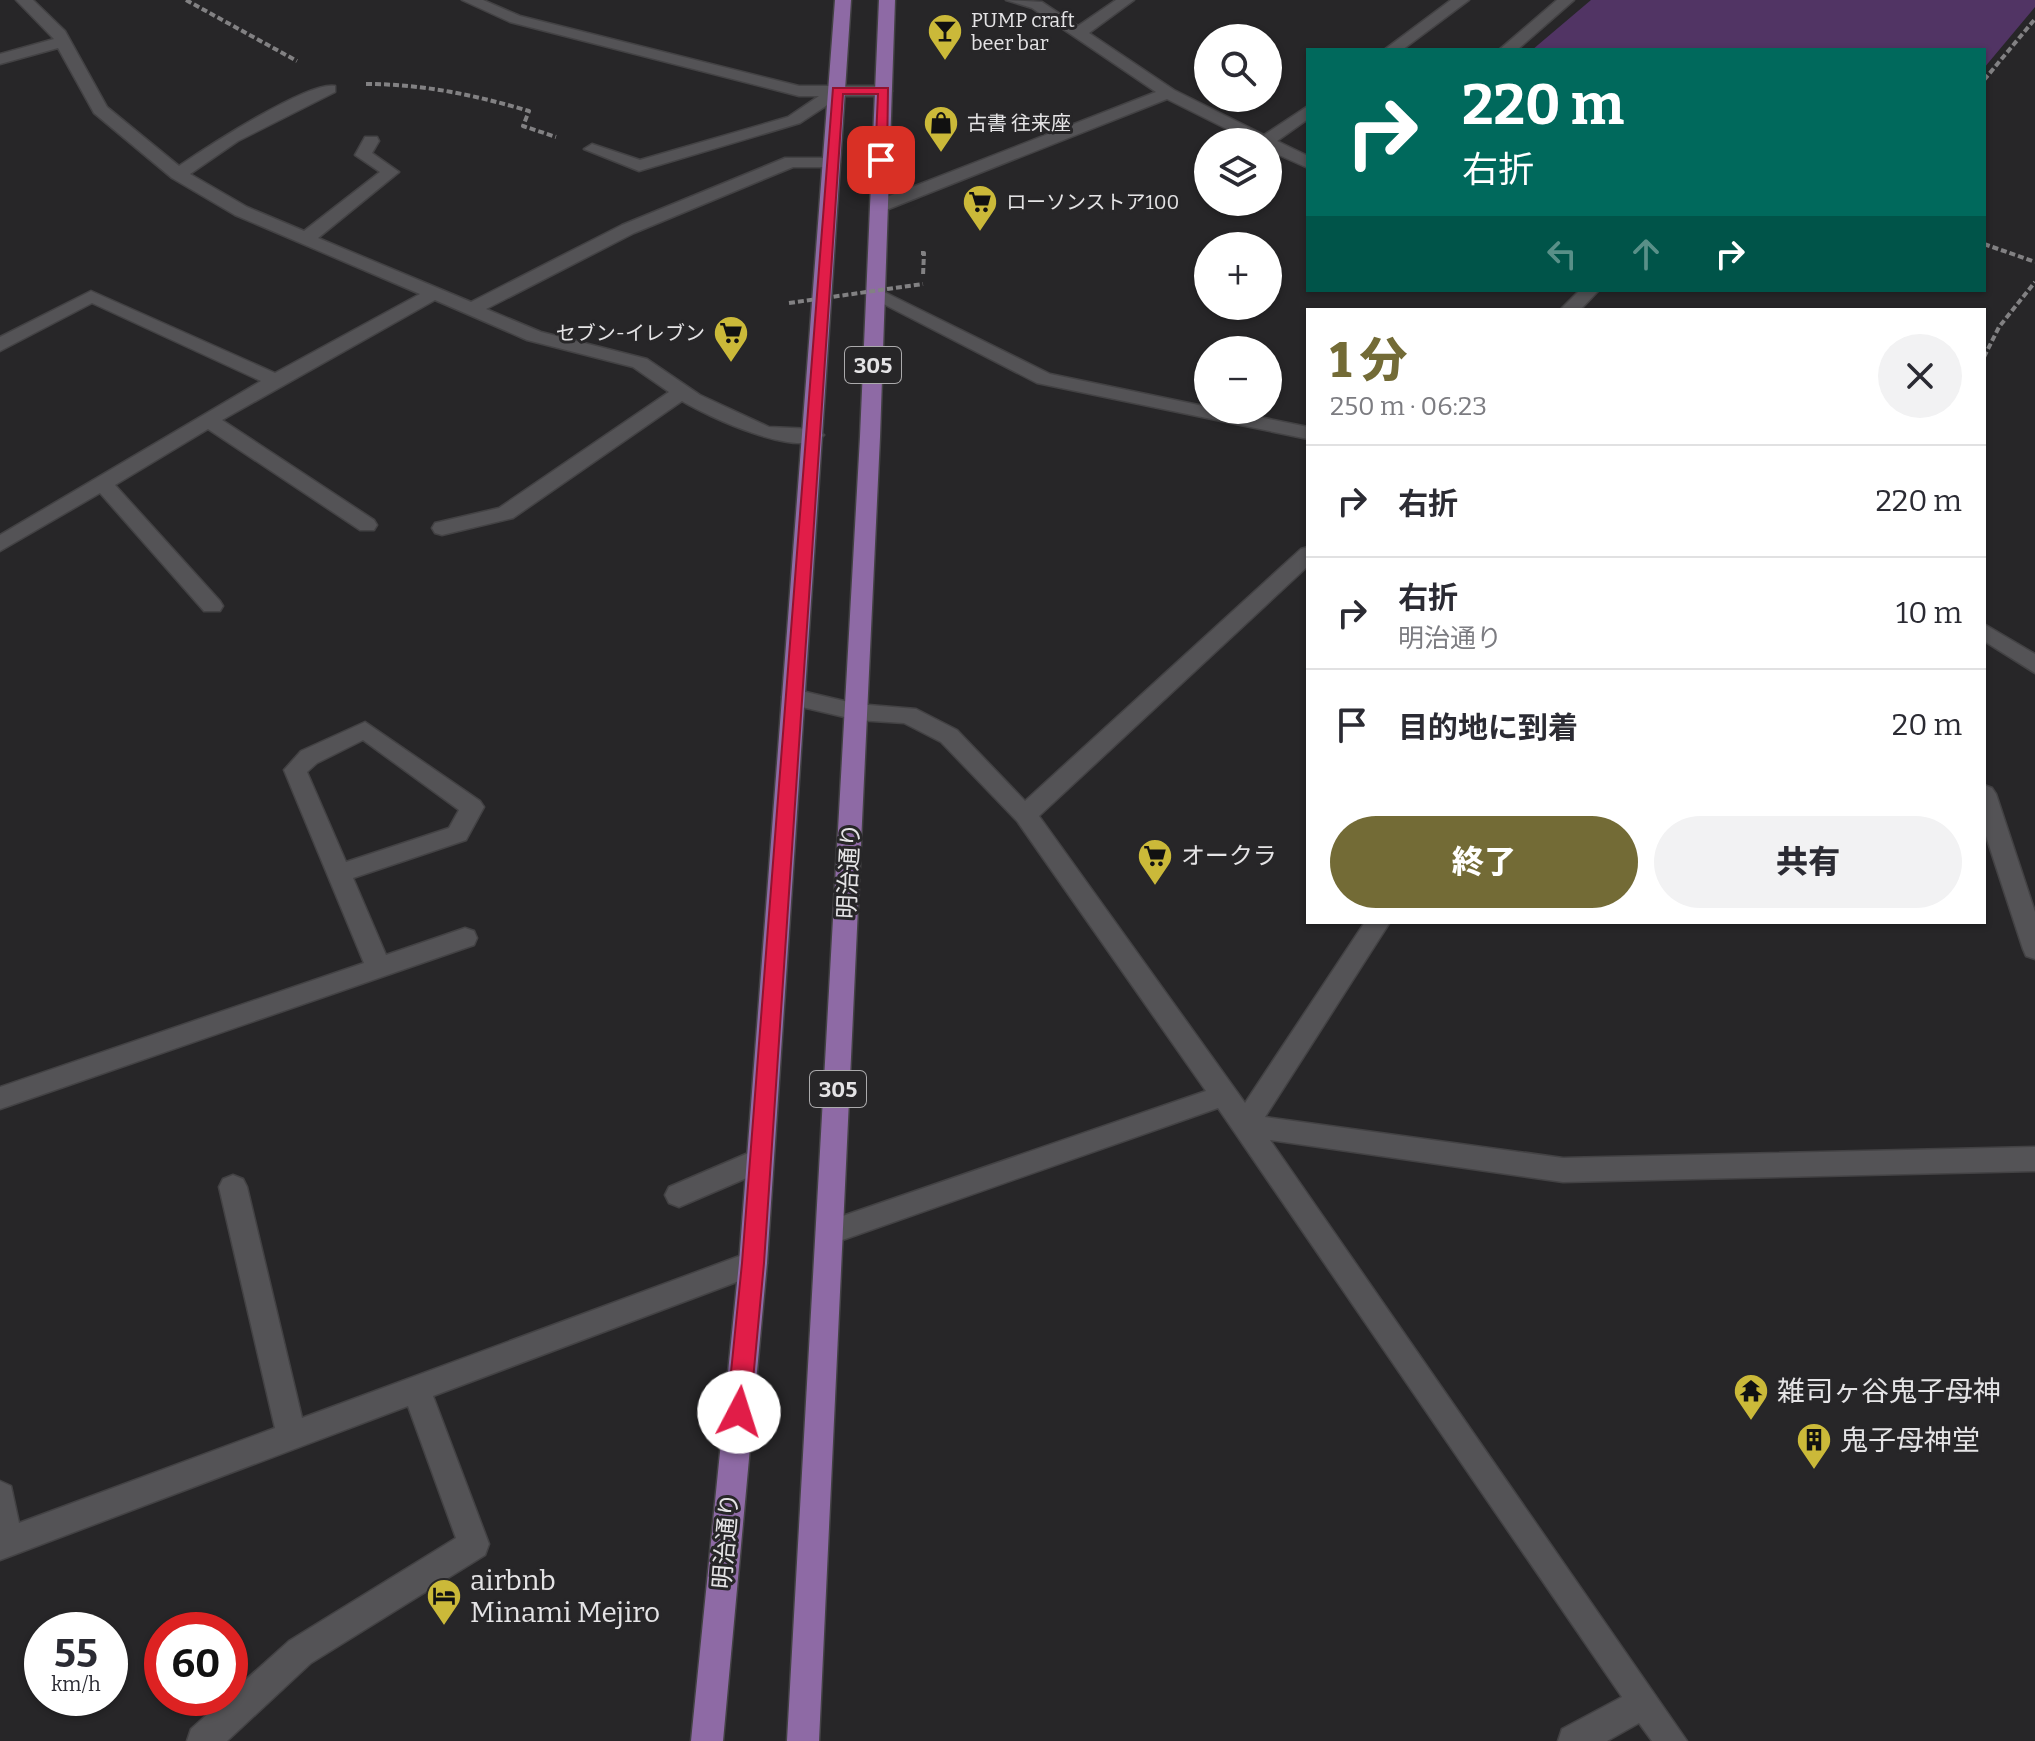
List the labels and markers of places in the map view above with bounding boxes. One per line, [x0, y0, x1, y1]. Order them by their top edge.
place label: PUMP craft beer bar [971, 8, 1075, 55]
bar icon: PUMP craft beer bar [926, 12, 964, 62]
shop icon: 古書 往来座 [922, 104, 960, 154]
place label: 古書 往来座 [967, 111, 1071, 135]
pin [847, 126, 915, 194]
supermarket icon: ローソンストア100 [961, 183, 999, 233]
place label: ローソンストア100 [1006, 190, 1179, 214]
supermarket icon: セブン-イレブン [712, 314, 750, 364]
place label: セブン-イレブン [556, 321, 705, 345]
supermarket icon: オークラ [1136, 837, 1174, 887]
place label: オークラ [1181, 842, 1277, 870]
temple icon: 雑司ヶ谷鬼子母神 [1732, 1372, 1770, 1422]
place label: 雑司ヶ谷鬼子母神 [1777, 1375, 2001, 1408]
building icon: 鬼子母神堂 [1795, 1421, 1833, 1471]
place label: 鬼子母神堂 [1840, 1424, 1980, 1457]
place label: airbnb Minami Mejiro [470, 1564, 660, 1629]
hotel icon: airbnb Minami Mejiro [425, 1577, 463, 1627]

